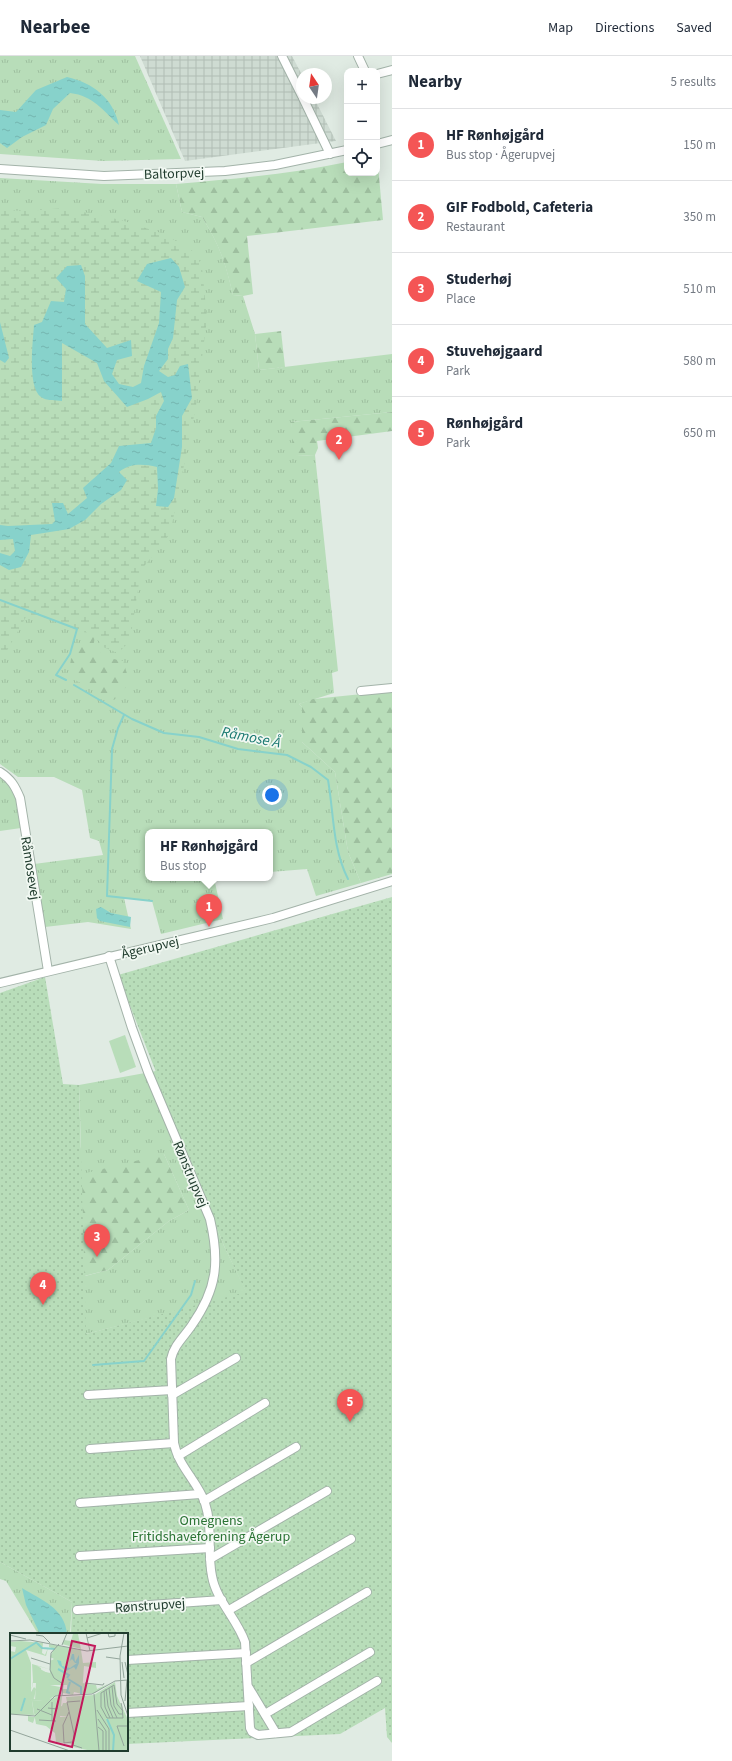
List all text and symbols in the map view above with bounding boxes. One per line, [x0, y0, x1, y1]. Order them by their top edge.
text: Nearbee [20, 14, 90, 41]
text: Map [548, 18, 573, 38]
text: Directions [595, 18, 654, 38]
text: Saved [676, 18, 712, 38]
north arrow [296, 68, 332, 104]
map controls [344, 68, 380, 176]
button: + [344, 68, 380, 104]
text: Nearby [408, 70, 462, 94]
text: 5 results [671, 73, 716, 91]
button: − [344, 104, 380, 140]
text: HF Rønhøjgård [446, 125, 544, 146]
text: 1 [418, 136, 424, 154]
text: 150 m [683, 136, 716, 154]
button: locate [344, 140, 380, 176]
text: Bus stop · Ågerupvej [446, 146, 555, 164]
street label: Baltorpvej [143, 163, 205, 185]
text: GIF Fodbold, Cafeteria [446, 197, 593, 218]
text: 2 [418, 208, 424, 226]
text: 350 m [683, 208, 716, 226]
text: Restaurant [446, 218, 505, 236]
text: Studerhøj [446, 269, 512, 290]
text: 3 [418, 280, 424, 298]
text: 510 m [683, 280, 716, 298]
text: Place [446, 290, 475, 308]
text: Stuvehøjgaard [446, 341, 543, 362]
text: 4 [418, 352, 424, 370]
text: 580 m [683, 352, 716, 370]
text: Park [446, 362, 470, 380]
text: Rønhøjgård [446, 413, 523, 434]
text: 5 [418, 424, 424, 442]
text: 650 m [683, 424, 716, 442]
pin: 2 [326, 427, 352, 460]
text: Park [446, 434, 470, 452]
water label: Råmose Å [220, 721, 283, 754]
your location [262, 785, 282, 805]
popup [145, 829, 273, 881]
street label: Råmosevej [15, 835, 45, 901]
text: HF Rønhøjgård [160, 836, 258, 857]
text: Bus stop [160, 857, 206, 875]
pin: 1 [196, 894, 222, 927]
street label: Ågerupvej [119, 932, 181, 964]
street label: Rønstrupvej [167, 1138, 213, 1211]
pin: 3 [84, 1224, 110, 1257]
pin: 4 [30, 1272, 56, 1305]
pin: 5 [337, 1389, 363, 1422]
park label: Omegnens Fritidshaveforening Ågerup [132, 1511, 290, 1547]
street label: Rønstrupvej [114, 1594, 186, 1618]
inset map [10, 1633, 128, 1751]

